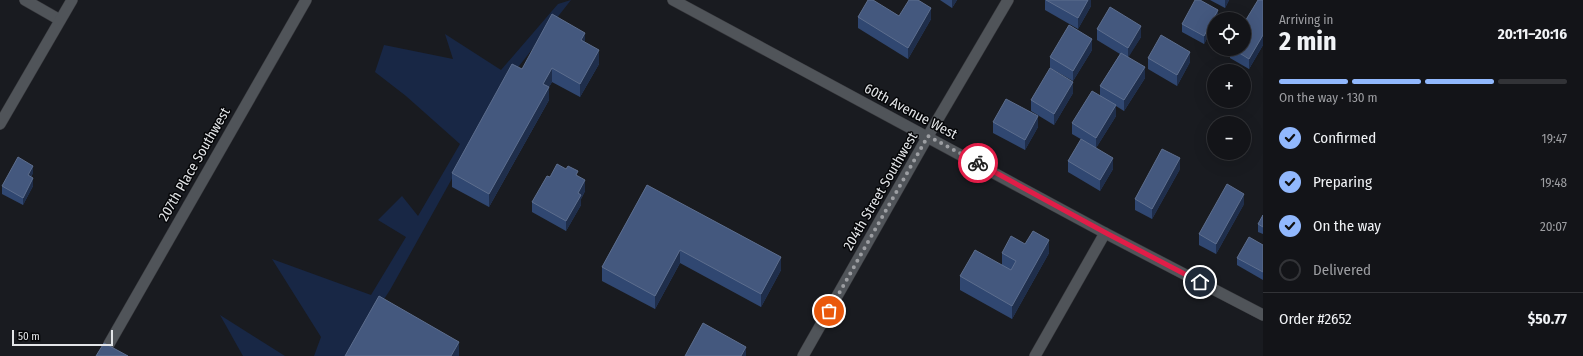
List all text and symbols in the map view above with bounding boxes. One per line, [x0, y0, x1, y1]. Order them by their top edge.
map controls [1207, 12, 1251, 160]
button: locate [1207, 12, 1251, 56]
text: Arriving in [1279, 12, 1333, 27]
text: 20:11–20:16 [1498, 25, 1567, 43]
text: 2 min [1279, 26, 1337, 57]
button: + [1207, 64, 1251, 108]
street label: 60th Avenue West [861, 80, 960, 143]
text: On the way · 130 m [1279, 90, 1378, 105]
street label: 207th Place Southwest [155, 104, 234, 224]
button: − [1207, 116, 1251, 160]
icon: check [1279, 127, 1301, 149]
street label: 204th Street Southwest [840, 129, 921, 253]
text: Confirmed [1313, 129, 1376, 147]
text: 19:47 [1542, 131, 1567, 146]
courier [958, 143, 998, 183]
icon: bike [967, 152, 989, 174]
icon: check [1279, 171, 1301, 193]
text: Preparing [1313, 173, 1372, 191]
text: 19:48 [1540, 175, 1567, 190]
icon: check [1279, 215, 1301, 237]
text: On the way [1313, 217, 1381, 235]
text: 20:07 [1540, 219, 1567, 234]
text: Delivered [1313, 261, 1371, 279]
pin [1183, 265, 1217, 299]
icon: home [1189, 271, 1211, 293]
pin [812, 294, 846, 328]
icon: bag [818, 300, 840, 322]
text: Order #2652 [1279, 310, 1352, 328]
text: $50.77 [1528, 310, 1567, 328]
scale bar [12, 328, 113, 347]
text: 50 m [18, 330, 40, 343]

